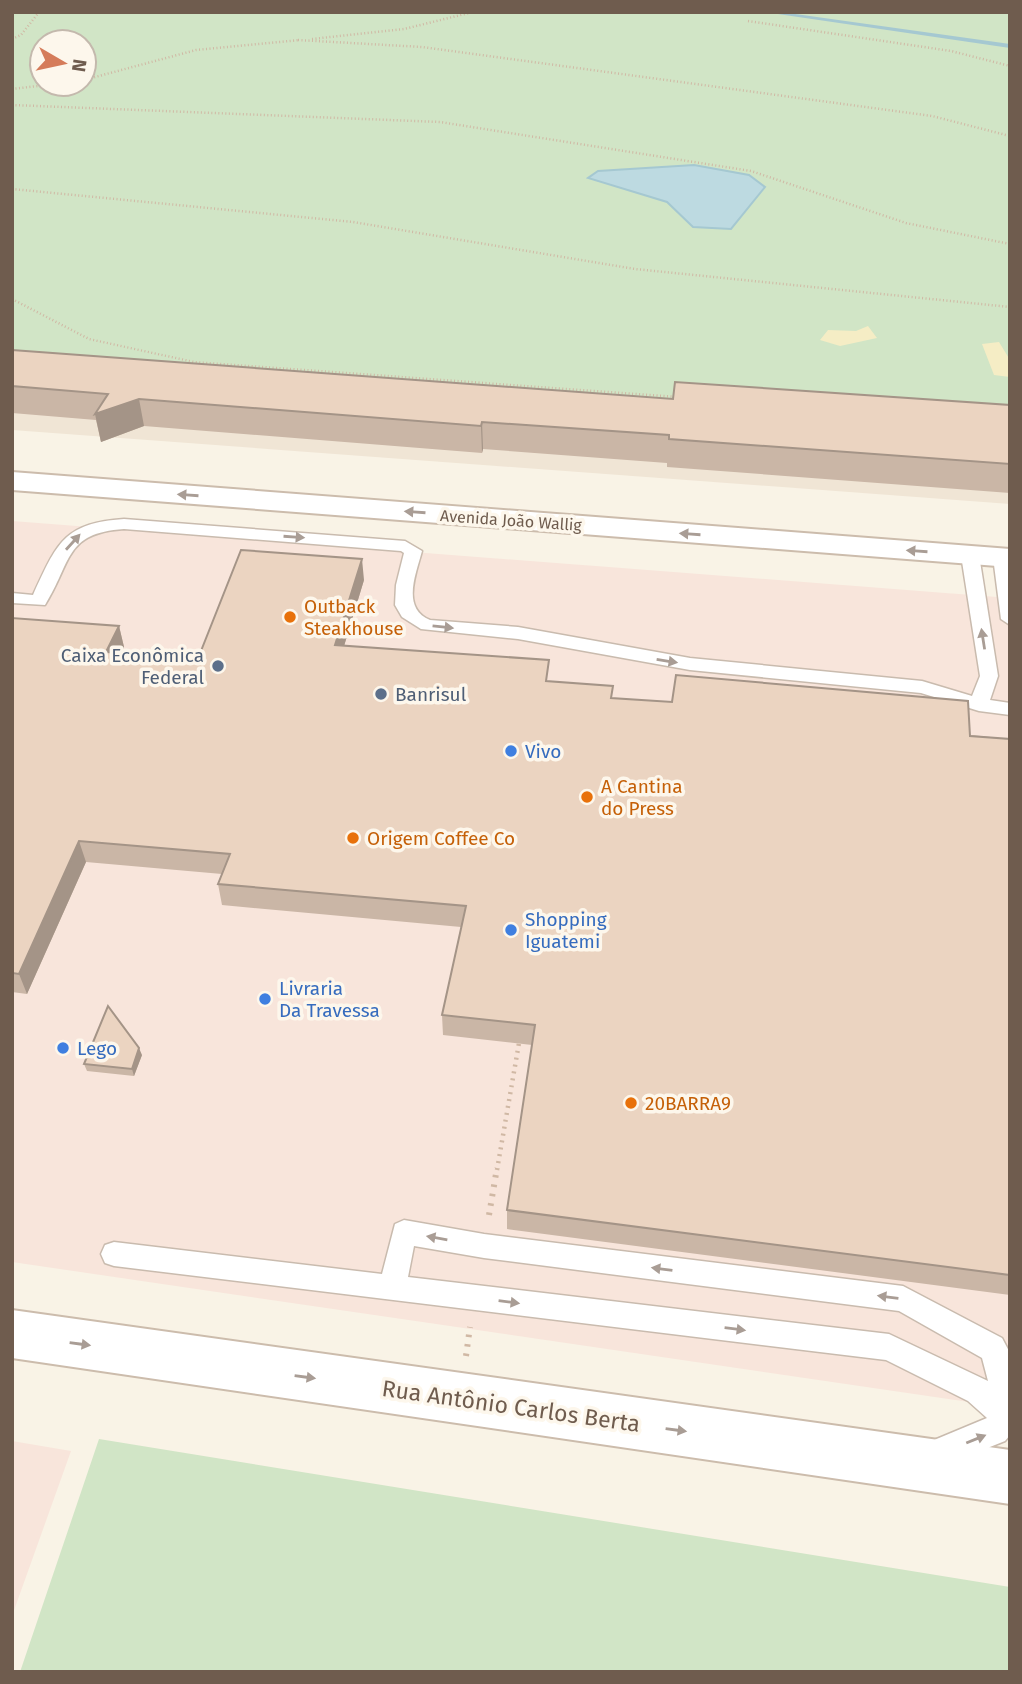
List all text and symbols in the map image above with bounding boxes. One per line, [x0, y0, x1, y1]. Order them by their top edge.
north arrow [28, 28, 98, 98]
text: N [67, 58, 92, 74]
one-way arrow [177, 489, 199, 500]
one-way arrow [404, 506, 426, 517]
street label: Avenida João Wallig [440, 506, 583, 535]
one-way arrow [679, 528, 701, 539]
one-way arrow [283, 532, 305, 543]
one-way arrow [65, 533, 81, 551]
one-way arrow [906, 545, 928, 556]
place label: Outback Steakhouse [304, 595, 404, 640]
marker: Outback Steakhouse [282, 609, 298, 625]
one-way arrow [432, 622, 454, 633]
one-way arrow [977, 627, 988, 649]
place label: Caixa Econômica Federal [61, 644, 204, 689]
one-way arrow [657, 656, 679, 667]
marker: Caixa Econômica Federal [210, 658, 226, 674]
place label: Banrisul [395, 683, 467, 706]
marker: Banrisul [373, 686, 389, 702]
place label: Vivo [525, 740, 561, 763]
marker: Vivo [503, 743, 519, 759]
place label: A Cantina do Press [601, 775, 683, 820]
marker: A Cantina do Press [579, 789, 595, 805]
place label: Origem Coffee Co [367, 827, 515, 850]
marker: Origem Coffee Co [345, 830, 361, 846]
place label: Shopping Iguatemi [525, 908, 607, 953]
marker: Shopping Iguatemi [503, 922, 519, 938]
place label: Livraria Da Travessa [279, 977, 380, 1022]
marker: Livraria Da Travessa [257, 991, 273, 1007]
place label: Lego [77, 1037, 117, 1060]
marker: Lego [55, 1040, 71, 1056]
place label: 20BARRA9 [645, 1092, 731, 1115]
marker: 20BARRA9 [623, 1095, 639, 1111]
one-way arrow [426, 1232, 448, 1243]
one-way arrow [651, 1263, 673, 1274]
one-way arrow [876, 1292, 898, 1303]
one-way arrow [498, 1297, 520, 1308]
one-way arrow [724, 1323, 746, 1334]
one-way arrow [69, 1339, 91, 1350]
one-way arrow [294, 1372, 316, 1383]
street label: Rua Antônio Carlos Berta [380, 1374, 642, 1438]
one-way arrow [665, 1424, 687, 1435]
one-way arrow [965, 1433, 986, 1444]

